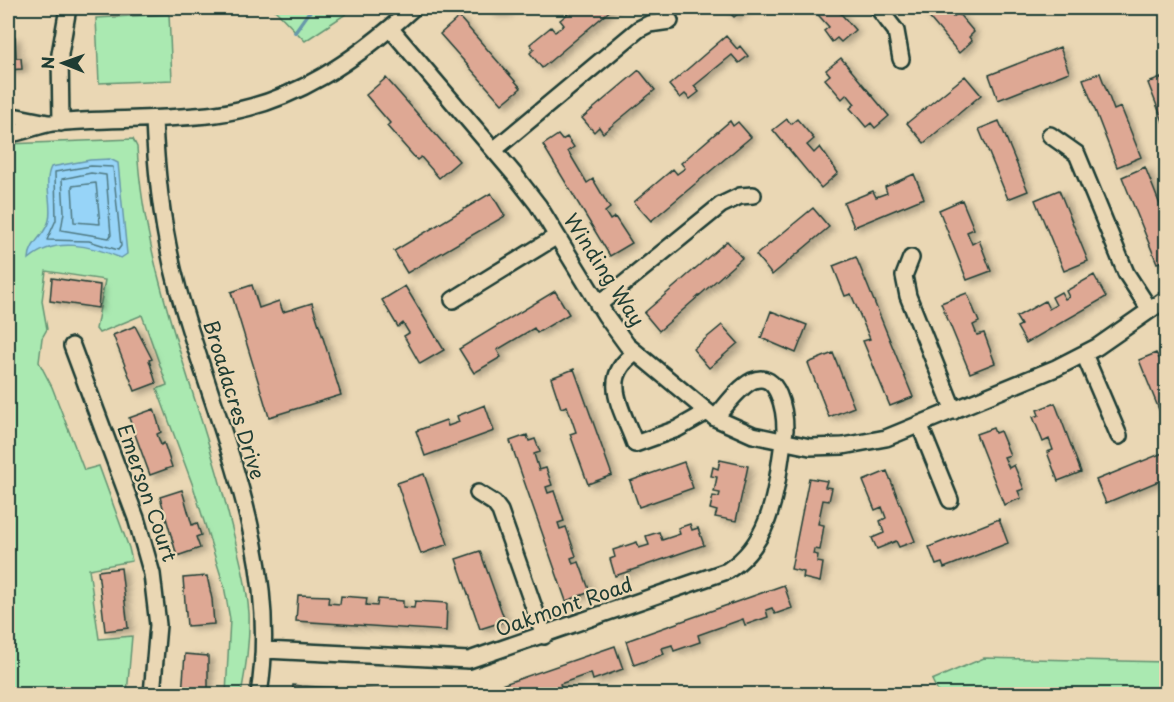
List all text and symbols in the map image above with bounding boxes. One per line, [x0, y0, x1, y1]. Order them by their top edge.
north arrow [33, 33, 93, 93]
text: N [35, 56, 59, 69]
street label: Winding Way [557, 207, 653, 332]
street label: Broadacres Drive [196, 316, 273, 483]
street label: Emerson Court [110, 420, 186, 566]
street label: Oakmont Road [491, 569, 636, 644]

